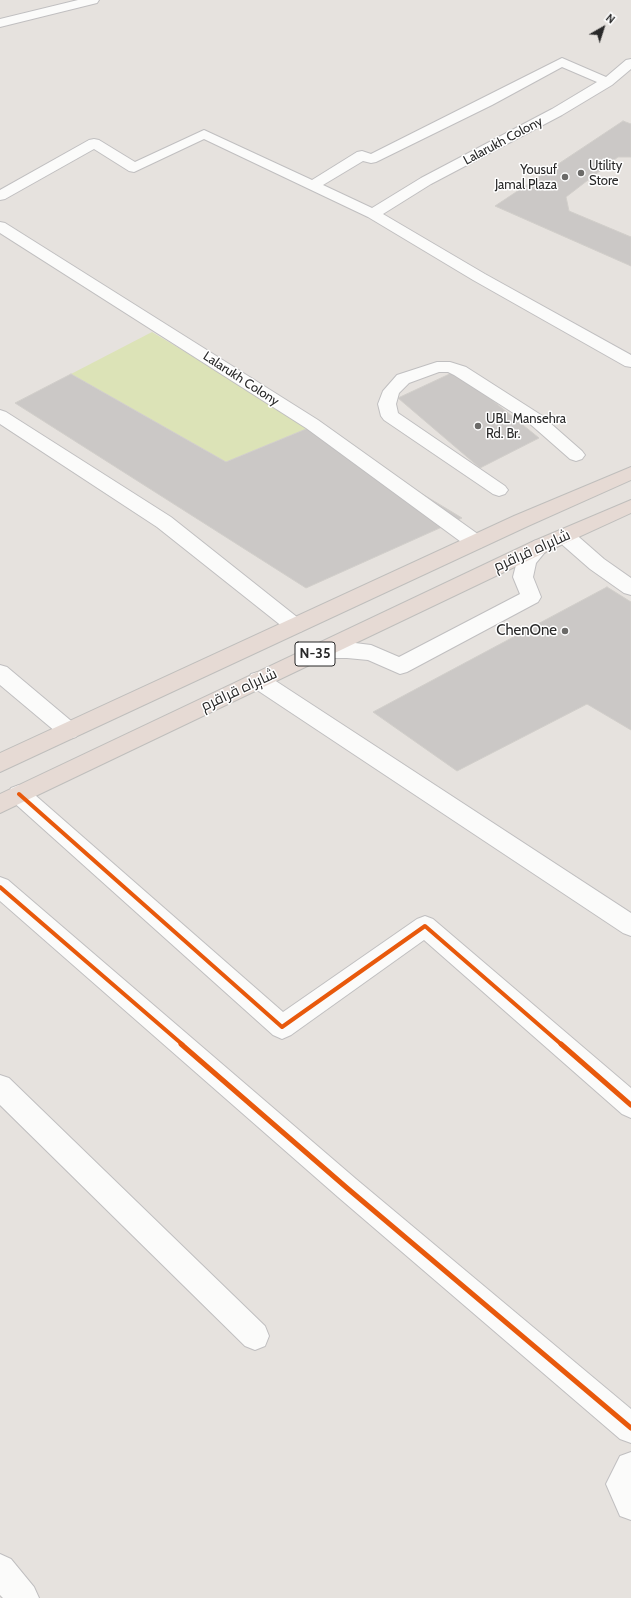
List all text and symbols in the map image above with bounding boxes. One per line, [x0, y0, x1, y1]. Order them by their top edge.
north arrow [583, 8, 623, 48]
text: N [603, 11, 618, 27]
street label: Lalarukh Colony [461, 114, 545, 168]
place label: Utility Store [589, 158, 622, 189]
place label: Yousuf Jamal Plaza [495, 162, 557, 193]
marker: Utility Store [576, 168, 586, 178]
marker: Yousuf Jamal Plaza [560, 172, 570, 182]
street label: Lalarukh Colony [200, 349, 282, 409]
place label: UBL Mansehra Rd. Br. [486, 411, 566, 442]
marker: UBL Mansehra Rd. Br. [473, 421, 483, 431]
street label: شاہراہ قراقرم [491, 526, 573, 576]
place label: ChenOne [496, 622, 557, 640]
marker: ChenOne [560, 626, 570, 636]
road number: N-35 [295, 642, 335, 666]
street label: شاہراہ قراقرم [198, 664, 280, 716]

